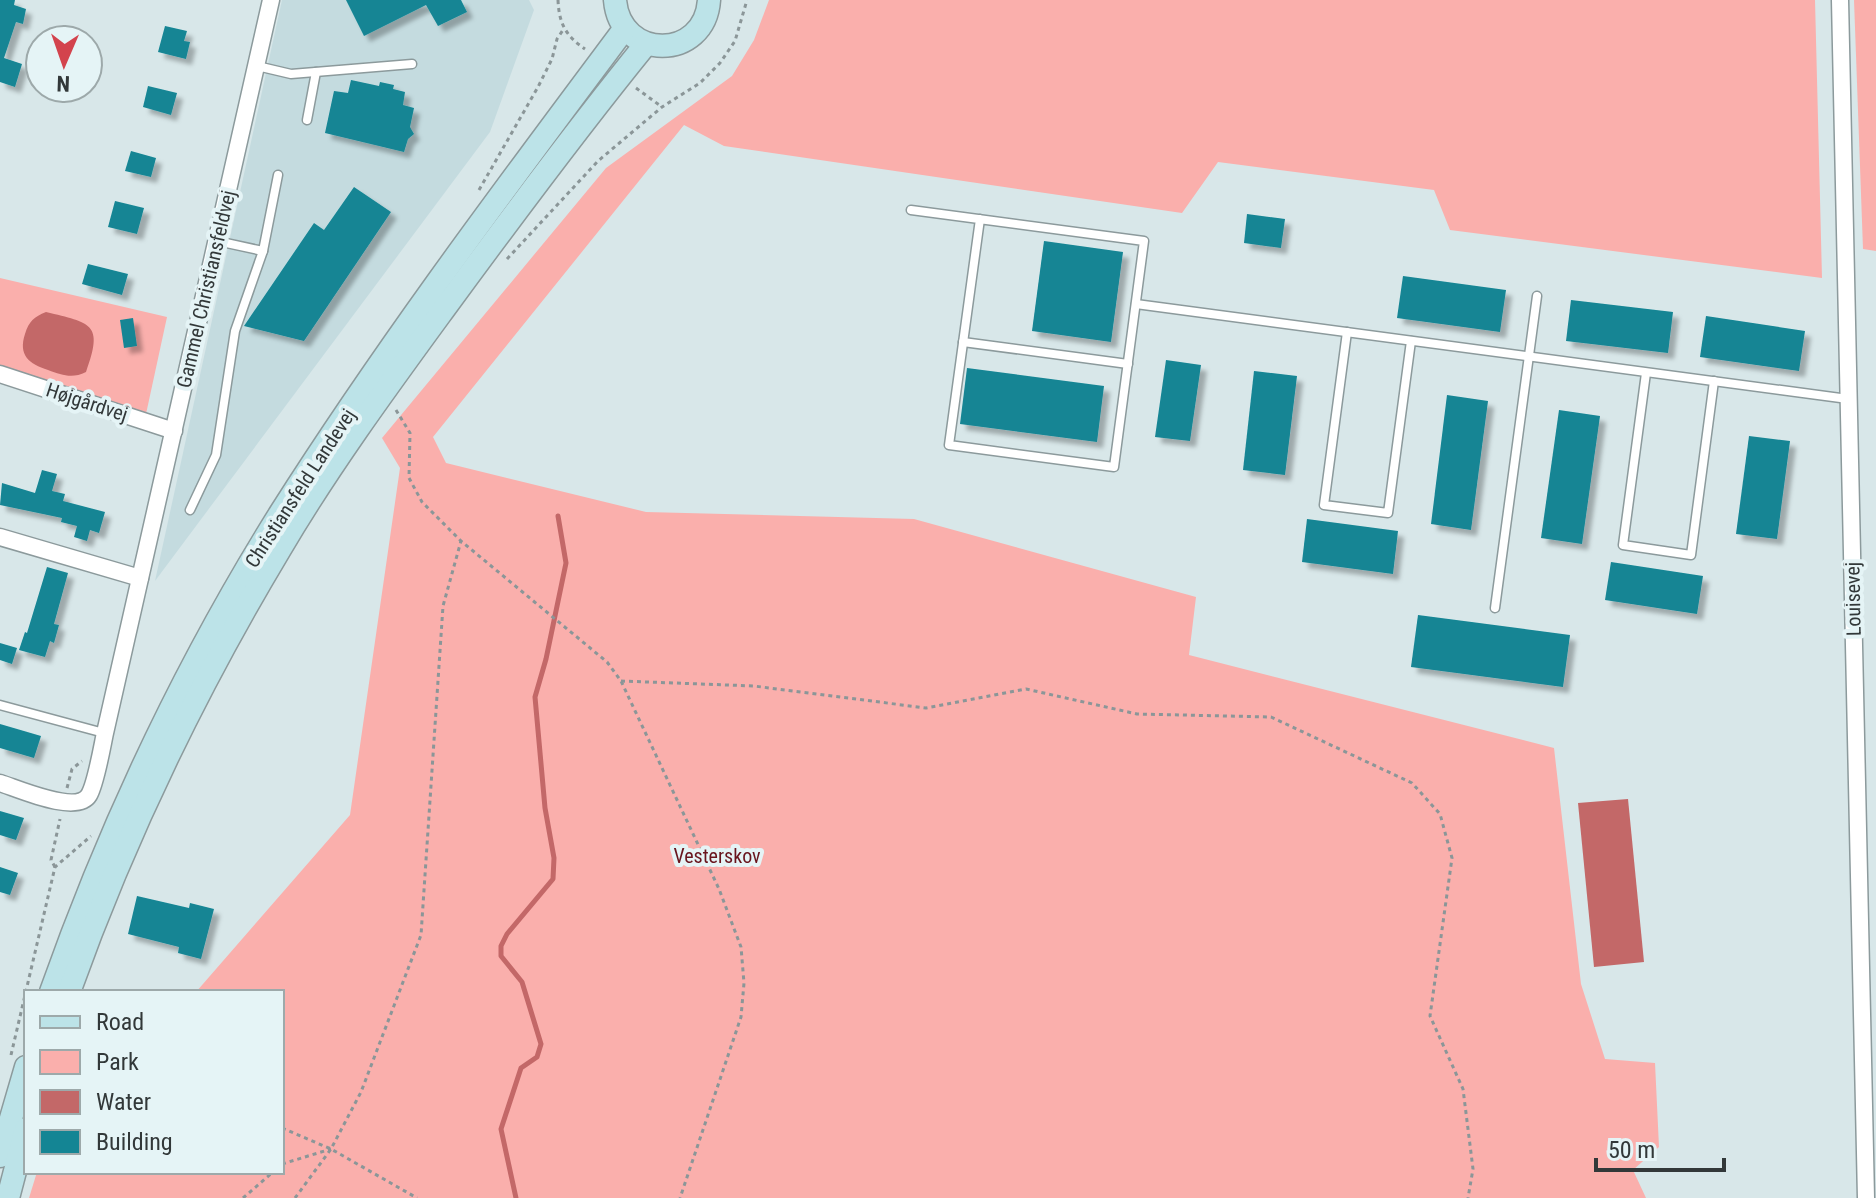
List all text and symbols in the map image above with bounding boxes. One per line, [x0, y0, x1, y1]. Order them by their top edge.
north arrow [24, 24, 104, 104]
text: N [56, 71, 70, 96]
street label: Gammel Christiansfeldvej [172, 188, 240, 390]
street label: Højgårdvej [43, 378, 131, 426]
street label: Christiansfeld Landevej [240, 404, 360, 572]
street label: Louisevej [1840, 562, 1866, 636]
park label: Vesterskov [673, 844, 761, 868]
legend [24, 990, 284, 1174]
text: Road [96, 1008, 144, 1036]
text: Park [96, 1048, 139, 1076]
text: Water [96, 1088, 151, 1116]
scale bar [1596, 1122, 1724, 1172]
text: Building [96, 1128, 173, 1156]
text: 50 m [1608, 1136, 1655, 1164]

